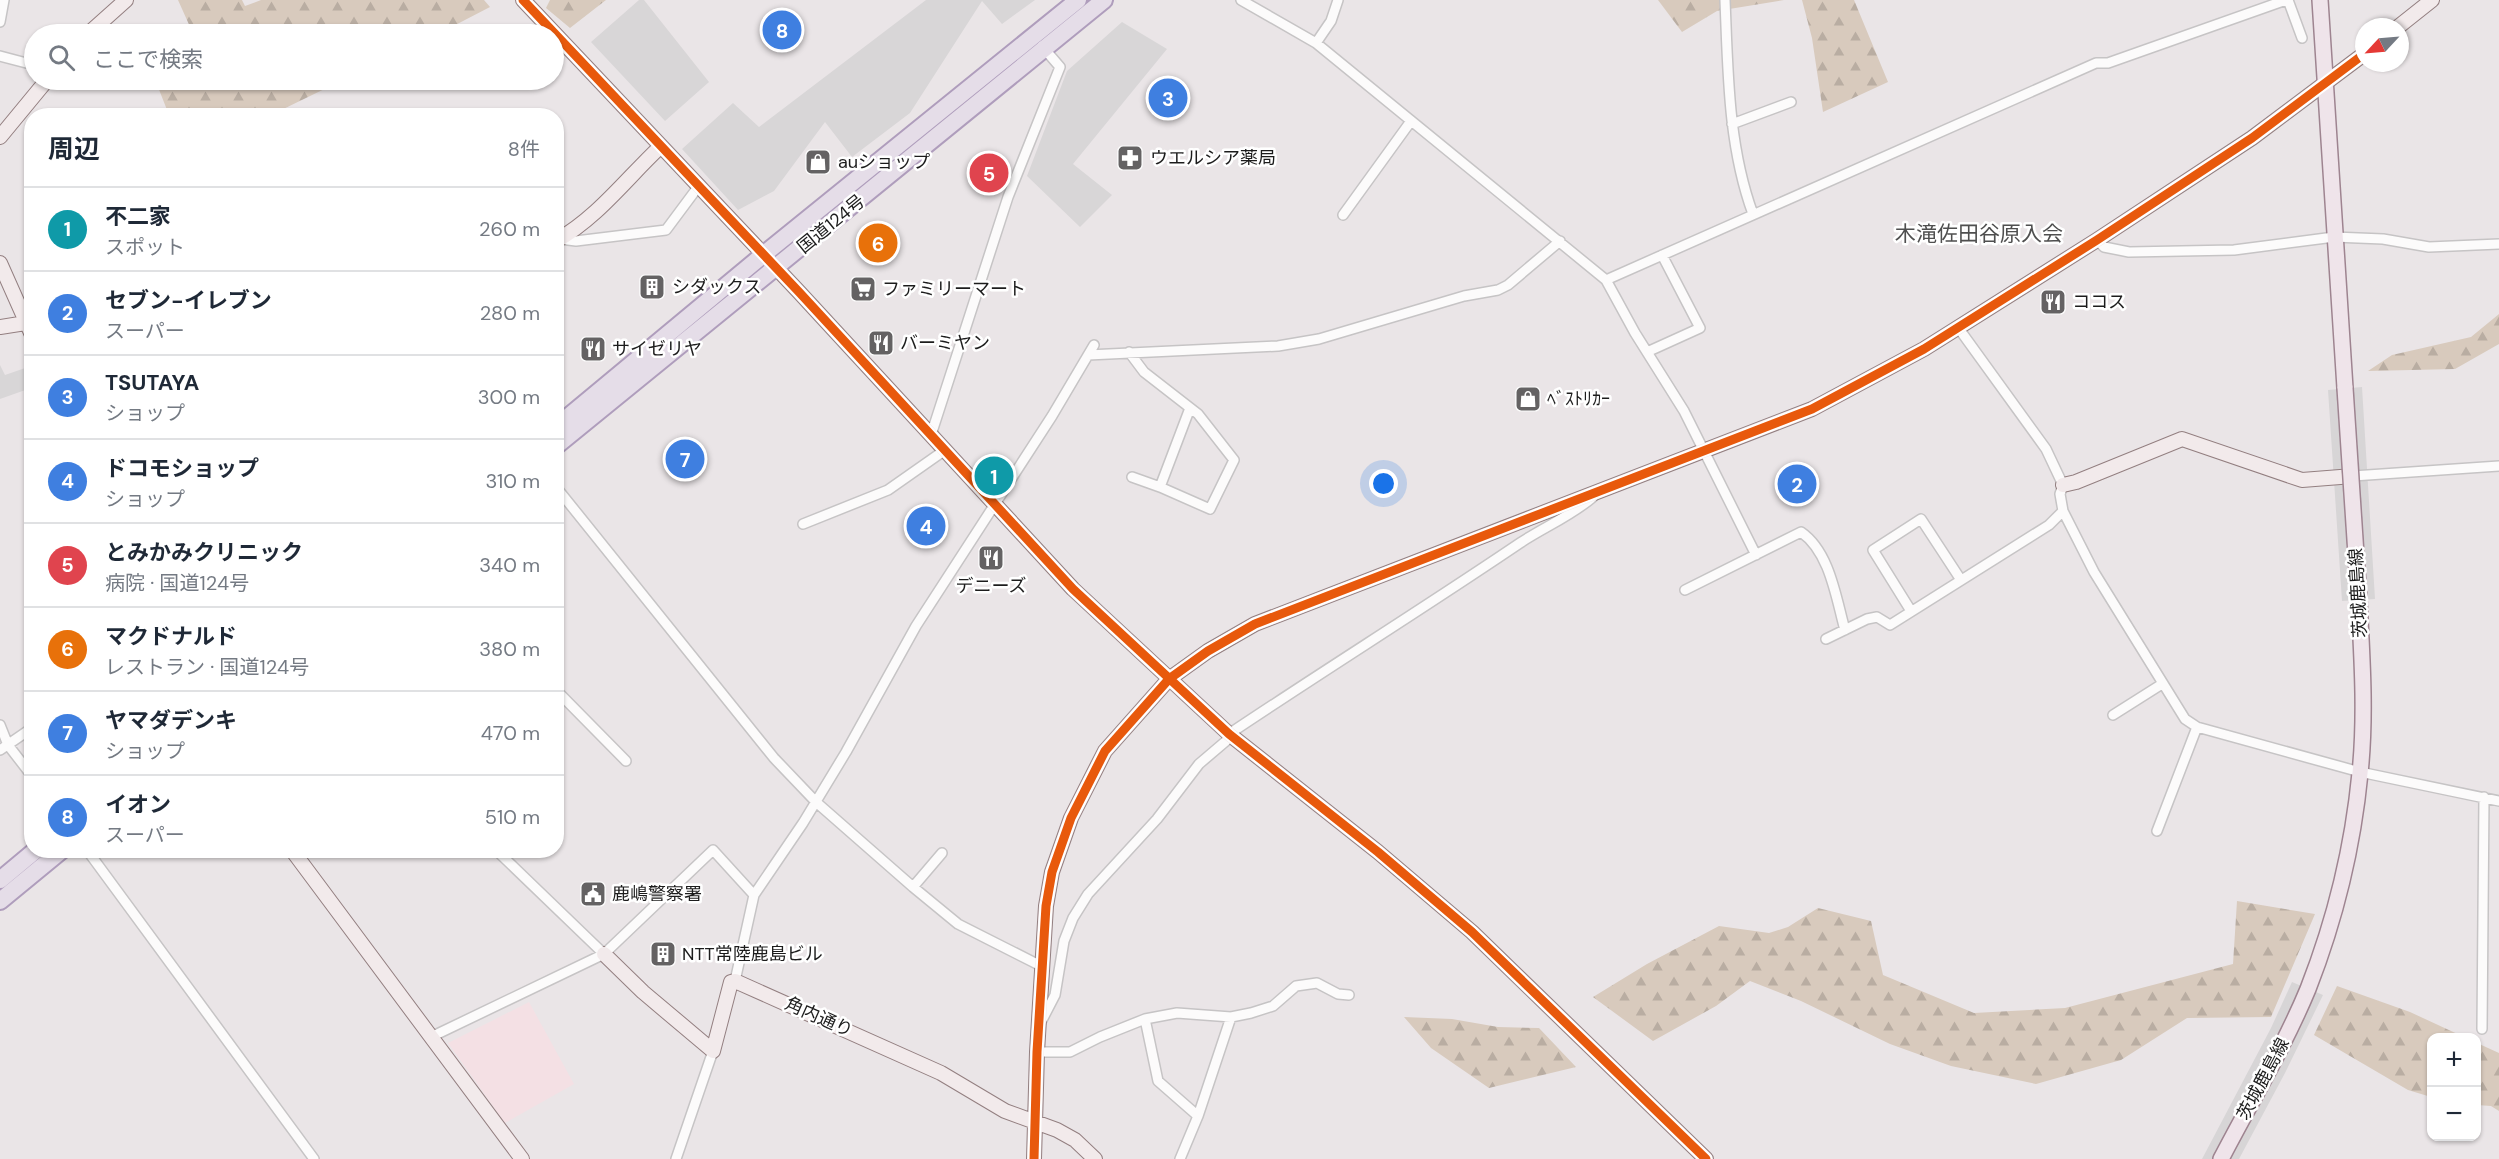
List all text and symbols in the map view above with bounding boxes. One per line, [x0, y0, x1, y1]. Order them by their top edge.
pin: 8 [762, 8, 802, 52]
north arrow [2355, 18, 2409, 72]
search box [24, 24, 564, 90]
icon: search [45, 41, 78, 74]
text: ここで検索 [93, 45, 203, 74]
pin: 3 [1148, 76, 1188, 120]
text: 周辺 [48, 132, 100, 166]
text: 8件 [508, 136, 540, 162]
pharmacy icon: ウエルシア薬局 [1115, 143, 1145, 173]
place label: ウエルシア薬局 [1150, 146, 1276, 170]
shop icon: auショップ [803, 147, 833, 177]
place label: auショップ [838, 150, 930, 174]
pin: 5 [970, 150, 1008, 195]
street label: 国道124号 [792, 189, 870, 259]
text: 不二家 [105, 202, 171, 231]
text: 1 [64, 216, 71, 242]
text: 260 m [479, 216, 540, 242]
pin: 6 [858, 220, 898, 266]
district label: 木滝佐田谷原入会 [1895, 220, 2063, 248]
text: スポット [105, 234, 185, 260]
building icon: シダックス [637, 272, 667, 302]
supermarket icon: ファミリーマート [848, 274, 878, 304]
place label: シダックス [672, 275, 761, 299]
place label: ファミリーマート [882, 277, 1026, 301]
text: セブン-イレブン [105, 286, 272, 315]
restaurant icon: ココス [2038, 287, 2068, 317]
place label: ココス [2072, 290, 2126, 314]
text: 2 [62, 300, 73, 326]
text: 280 m [480, 300, 540, 326]
text: スーパー [105, 318, 185, 344]
restaurant icon: バーミヤン [866, 328, 896, 358]
place label: バーミヤン [900, 331, 990, 355]
restaurant icon: サイゼリヤ [578, 334, 608, 364]
place label: サイゼリヤ [612, 337, 702, 361]
text: TSUTAYA [105, 368, 199, 397]
text: 3 [61, 384, 74, 410]
text: 300 m [478, 384, 540, 410]
shop icon: ﾍﾞｽﾄﾘｶｰ [1513, 384, 1543, 414]
place label: ﾍﾞｽﾄﾘｶｰ [1547, 387, 1610, 411]
text: ショップ [105, 400, 185, 426]
pin: 7 [666, 436, 704, 482]
text: ドコモショップ [105, 454, 259, 483]
pin: 1 [974, 454, 1014, 498]
pin: 2 [1778, 462, 1816, 506]
text: 4 [61, 468, 74, 494]
text: 310 m [485, 468, 540, 494]
your location [1369, 469, 1398, 498]
text: ショップ [105, 486, 185, 512]
pin: 4 [906, 504, 946, 548]
text: とみかみクリニック [105, 538, 303, 567]
restaurant icon: デニーズ [976, 543, 1006, 573]
street label: 茨城鹿島線 [2344, 547, 2372, 639]
text: 5 [61, 552, 74, 578]
text: 340 m [479, 552, 540, 578]
text: 病院 · 国道124号 [105, 570, 249, 596]
place label: デニーズ [955, 574, 1027, 598]
text: マクドナルド [105, 622, 237, 651]
text: 6 [61, 636, 74, 662]
text: 380 m [479, 636, 540, 662]
text: レストラン · 国道124号 [105, 654, 309, 680]
text: ヤマダデンキ [105, 706, 237, 735]
text: 7 [62, 720, 73, 746]
text: 470 m [481, 720, 540, 746]
text: ショップ [105, 738, 185, 764]
text: イオン [105, 790, 171, 819]
text: 8 [61, 804, 74, 830]
text: 510 m [485, 804, 540, 830]
text: スーパー [105, 822, 185, 848]
public building icon: 鹿嶋警察署 [578, 879, 608, 909]
place label: 鹿嶋警察署 [612, 882, 702, 906]
building icon: NTT常陸鹿島ビル [648, 939, 678, 969]
place label: NTT常陸鹿島ビル [682, 942, 823, 966]
street label: 角内通り [781, 991, 857, 1043]
map controls [2427, 1033, 2481, 1141]
button: + [2427, 1033, 2481, 1087]
street label: 茨城鹿島線 [2231, 1034, 2295, 1124]
button: − [2427, 1087, 2481, 1141]

